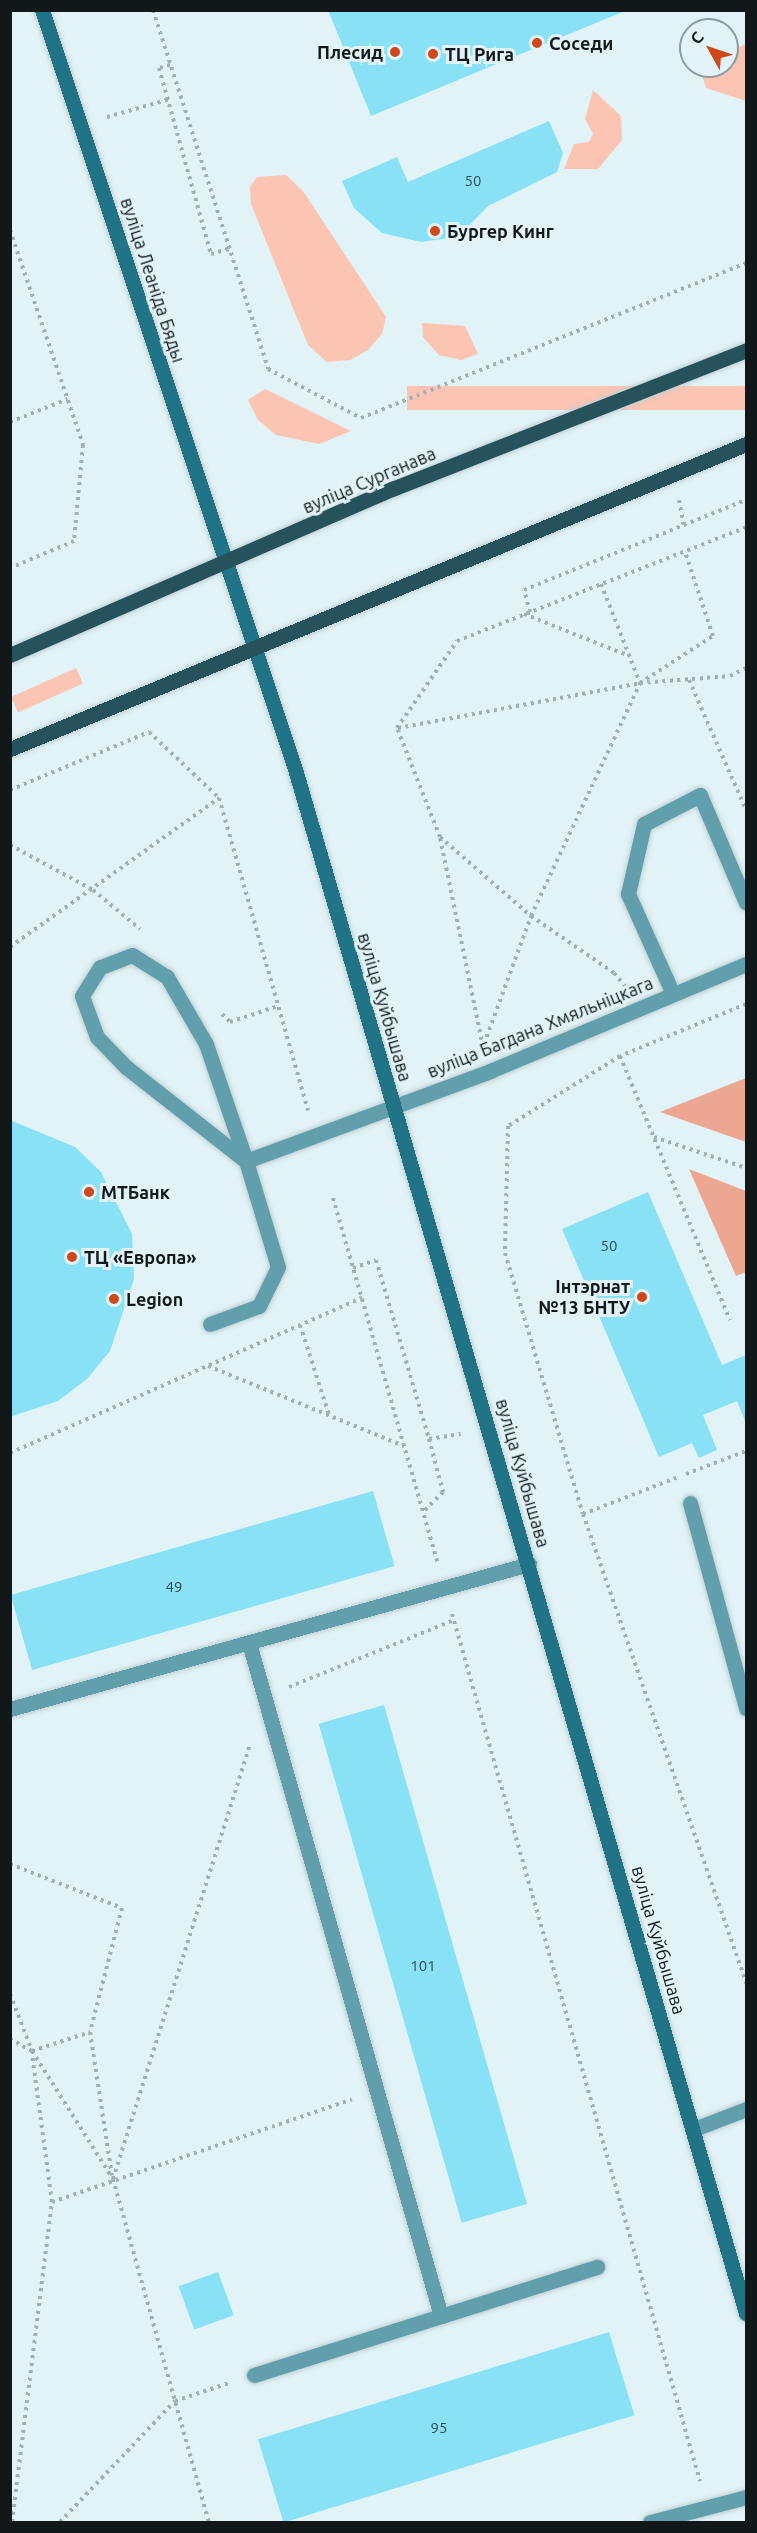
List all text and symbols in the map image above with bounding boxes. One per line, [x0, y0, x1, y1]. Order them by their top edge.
north arrow [679, 18, 739, 78]
text: С [687, 28, 707, 47]
place label: Соседи [549, 32, 613, 54]
marker: Соседи [530, 36, 544, 50]
place label: Плесид [317, 41, 383, 63]
place label: ТЦ Рига [445, 43, 514, 65]
marker: Плесид [388, 45, 402, 59]
marker: ТЦ Рига [426, 47, 440, 61]
house number: 50 [465, 172, 481, 190]
street label: вуліца Леаніда Бяды [116, 195, 190, 365]
place label: Бургер Кинг [447, 220, 554, 242]
marker: Бургер Кинг [428, 224, 442, 238]
street label: вуліца Сурганава [299, 442, 439, 518]
street label: вуліца Куйбышава [353, 930, 417, 1084]
street label: вуліца Багдана Хмяльніцкага [424, 972, 656, 1082]
place label: МТБанк [101, 1181, 170, 1203]
marker: МТБанк [82, 1185, 96, 1199]
house number: 50 [601, 1237, 617, 1255]
place label: ТЦ «Европа» [84, 1246, 196, 1268]
marker: ТЦ «Европа» [65, 1250, 79, 1264]
place label: Інтэрнат №13 БНТУ [538, 1276, 630, 1318]
place label: Legion [126, 1288, 183, 1310]
marker: Інтэрнат №13 БНТУ [635, 1290, 649, 1304]
marker: Legion [107, 1292, 121, 1306]
street label: вуліца Куйбышава [491, 1396, 555, 1550]
house number: 49 [166, 1578, 182, 1596]
street label: вуліца Куйбышава [627, 1863, 691, 2017]
house number: 101 [410, 1957, 436, 1975]
house number: 95 [431, 2419, 447, 2437]

